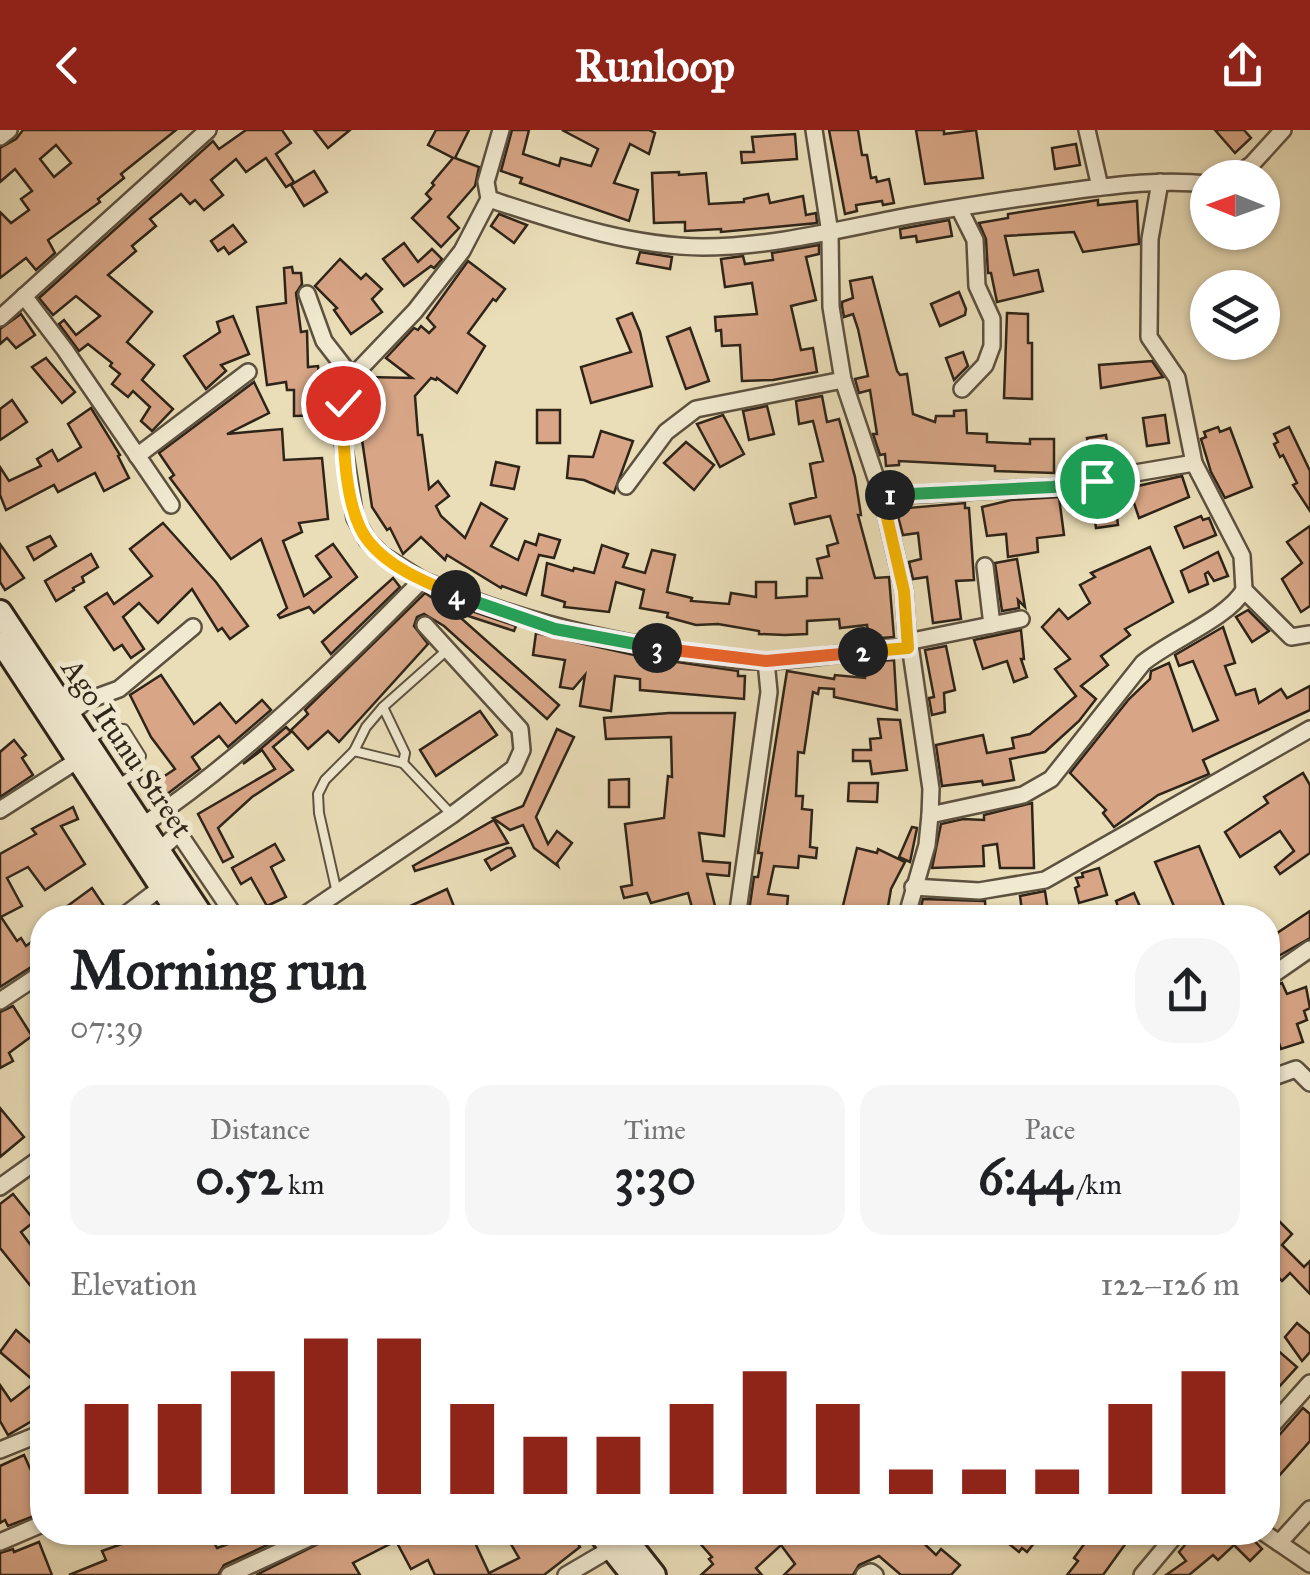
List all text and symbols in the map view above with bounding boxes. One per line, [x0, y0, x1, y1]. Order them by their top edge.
icon: back [40, 38, 95, 93]
text: Runloop [575, 38, 735, 93]
icon: share [1215, 38, 1270, 93]
north arrow [1190, 160, 1280, 250]
map controls [1190, 160, 1280, 360]
button: layers [1190, 270, 1280, 360]
pin [301, 361, 386, 446]
icon: check [316, 376, 371, 431]
pin [1055, 439, 1140, 524]
icon: arrive [1070, 454, 1125, 509]
pin: 1 [865, 470, 915, 520]
text: 1 [884, 477, 896, 512]
pin: 4 [431, 570, 481, 620]
text: 4 [448, 577, 464, 612]
pin: 3 [632, 623, 682, 673]
pin: 2 [838, 627, 888, 677]
text: 3 [651, 630, 663, 665]
text: 2 [856, 634, 870, 669]
street label: Ago Itunu Street [53, 650, 200, 845]
text: Morning run [70, 937, 367, 1004]
button: share [1135, 938, 1240, 1043]
text: 07:39 [70, 1008, 144, 1047]
text: Distance [210, 1112, 310, 1147]
text: Time [624, 1112, 686, 1147]
text: Pace [1025, 1112, 1075, 1147]
text: 0.52 [195, 1147, 282, 1208]
text: 3:30 [614, 1147, 696, 1208]
text: 6:44 [978, 1147, 1072, 1208]
text: km [282, 1167, 325, 1202]
text: /km [1072, 1167, 1122, 1202]
text: Elevation [70, 1265, 197, 1304]
text: 122–126 m [1101, 1265, 1240, 1304]

